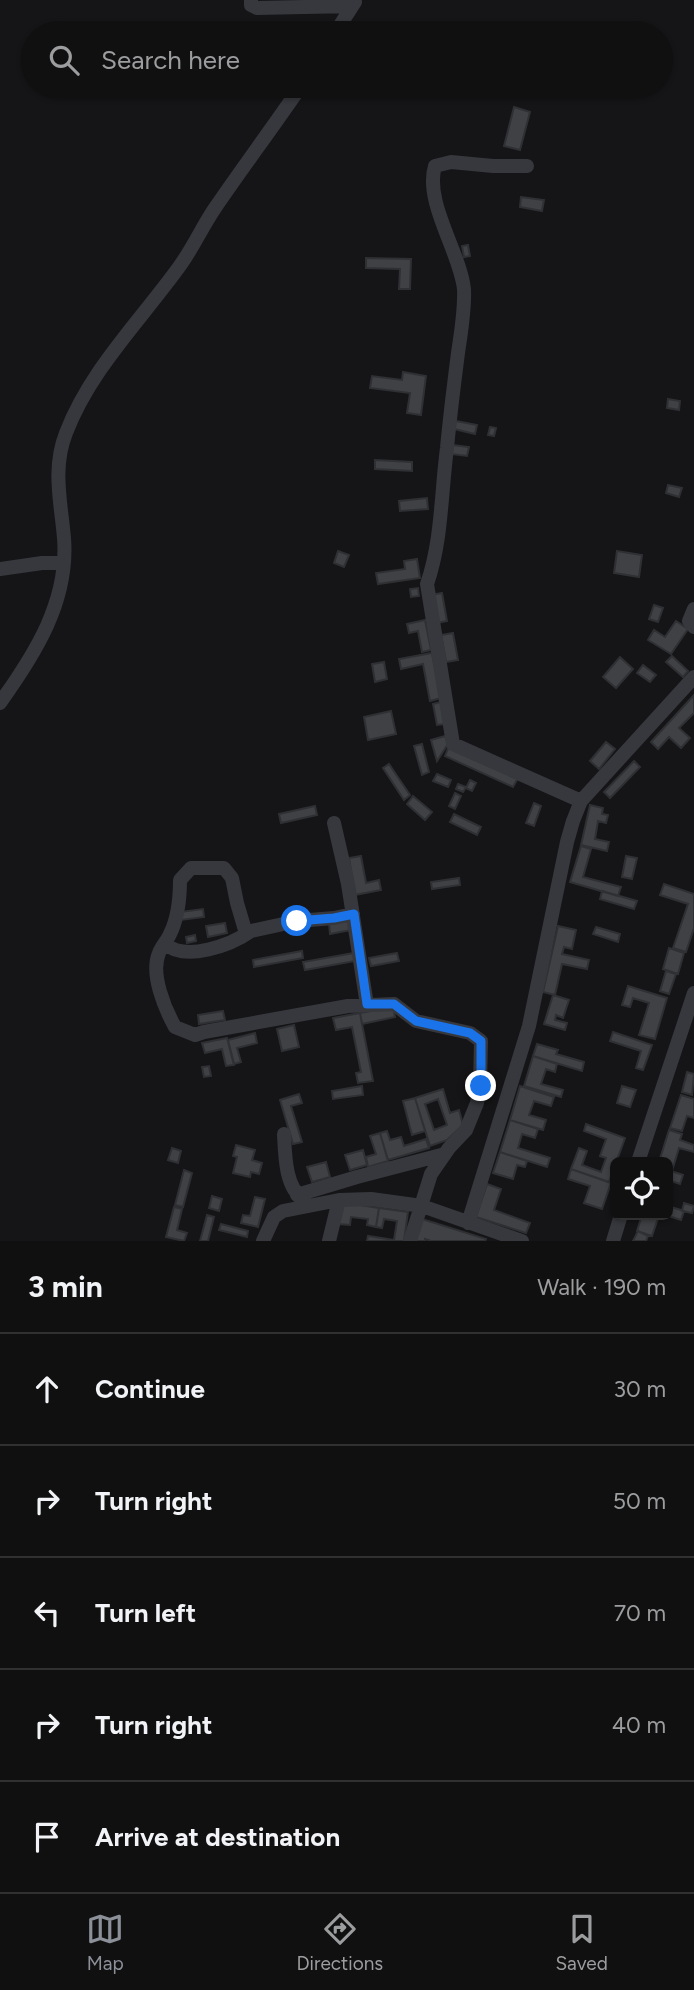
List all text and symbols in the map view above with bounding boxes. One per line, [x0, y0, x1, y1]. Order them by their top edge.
search box [21, 21, 673, 98]
icon: search [45, 41, 83, 79]
text: Search here [101, 44, 240, 76]
route start [281, 905, 312, 936]
route end [465, 1070, 496, 1101]
map controls [610, 1157, 673, 1220]
button: locate [610, 1157, 673, 1220]
text: 3 min [28, 1268, 103, 1305]
text: Walk · 190 m [537, 1273, 666, 1301]
icon: ahead [28, 1370, 66, 1408]
text: Continue [95, 1373, 205, 1405]
text: 30 m [613, 1375, 666, 1403]
icon: right [28, 1482, 66, 1520]
text: Turn right [95, 1485, 212, 1517]
text: 50 m [613, 1487, 666, 1515]
icon: left [28, 1594, 66, 1632]
text: Turn left [95, 1597, 196, 1629]
text: 70 m [614, 1599, 666, 1627]
icon: right [28, 1706, 66, 1744]
text: Turn right [95, 1709, 212, 1741]
text: 40 m [612, 1711, 666, 1739]
icon: arrive [28, 1818, 66, 1856]
text: Arrive at destination [95, 1821, 340, 1853]
tab: Map [86, 1910, 124, 1975]
tab: Directions [296, 1910, 383, 1975]
tab: Saved [555, 1910, 608, 1975]

